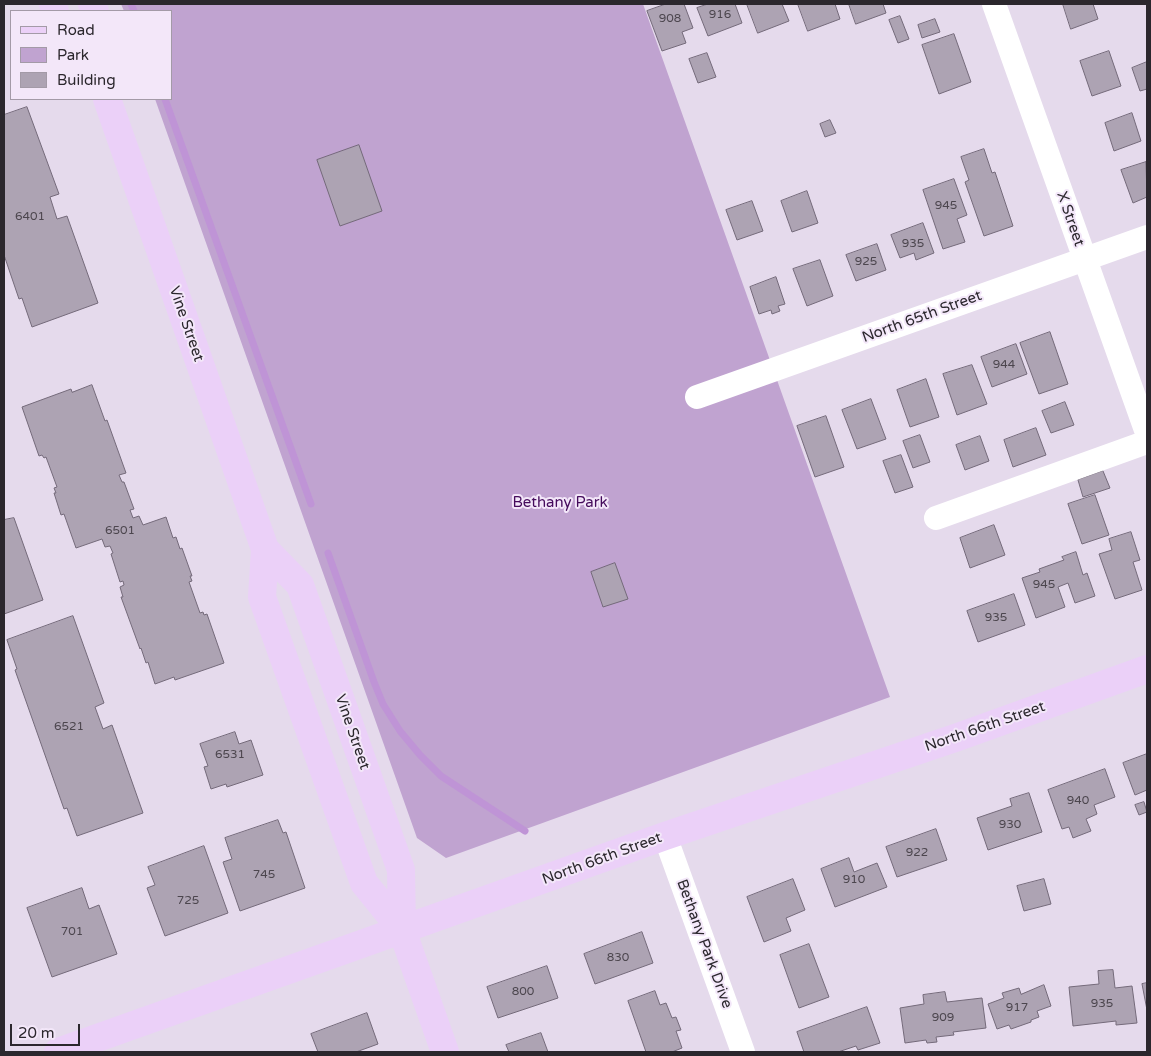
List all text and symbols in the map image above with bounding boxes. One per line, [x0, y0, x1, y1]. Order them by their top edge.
house number: 916 [709, 8, 731, 22]
legend [10, 10, 172, 100]
house number: 908 [659, 12, 681, 26]
text: Road [57, 21, 95, 39]
text: Park [57, 46, 89, 64]
text: Building [57, 71, 116, 89]
street label: X Street [1052, 189, 1088, 249]
house number: 945 [935, 199, 957, 213]
house number: 6401 [15, 210, 45, 224]
house number: 935 [902, 237, 924, 251]
house number: 925 [855, 255, 877, 269]
street label: Vine Street [165, 284, 207, 364]
street label: North 65th Street [860, 287, 984, 347]
house number: 944 [993, 358, 1015, 372]
park label: Bethany Park [512, 494, 608, 512]
house number: 6501 [105, 524, 135, 538]
house number: 945 [1033, 578, 1055, 592]
house number: 935 [985, 611, 1007, 625]
street label: Vine Street [331, 692, 373, 772]
street label: North 66th Street [923, 698, 1047, 756]
house number: 6521 [54, 720, 84, 734]
house number: 6531 [215, 748, 245, 762]
house number: 940 [1067, 794, 1089, 808]
house number: 930 [999, 818, 1021, 832]
street label: North 66th Street [540, 829, 664, 889]
house number: 922 [906, 846, 928, 860]
house number: 745 [253, 868, 275, 882]
house number: 910 [843, 873, 865, 887]
street label: Bethany Park Drive [672, 877, 736, 1011]
house number: 725 [177, 894, 199, 908]
house number: 701 [61, 925, 83, 939]
house number: 830 [607, 951, 629, 965]
house number: 800 [512, 985, 534, 999]
house number: 935 [1091, 997, 1113, 1011]
house number: 917 [1006, 1001, 1028, 1015]
house number: 909 [932, 1011, 954, 1025]
scale bar [12, 1014, 82, 1046]
text: 20 m [18, 1024, 55, 1042]

